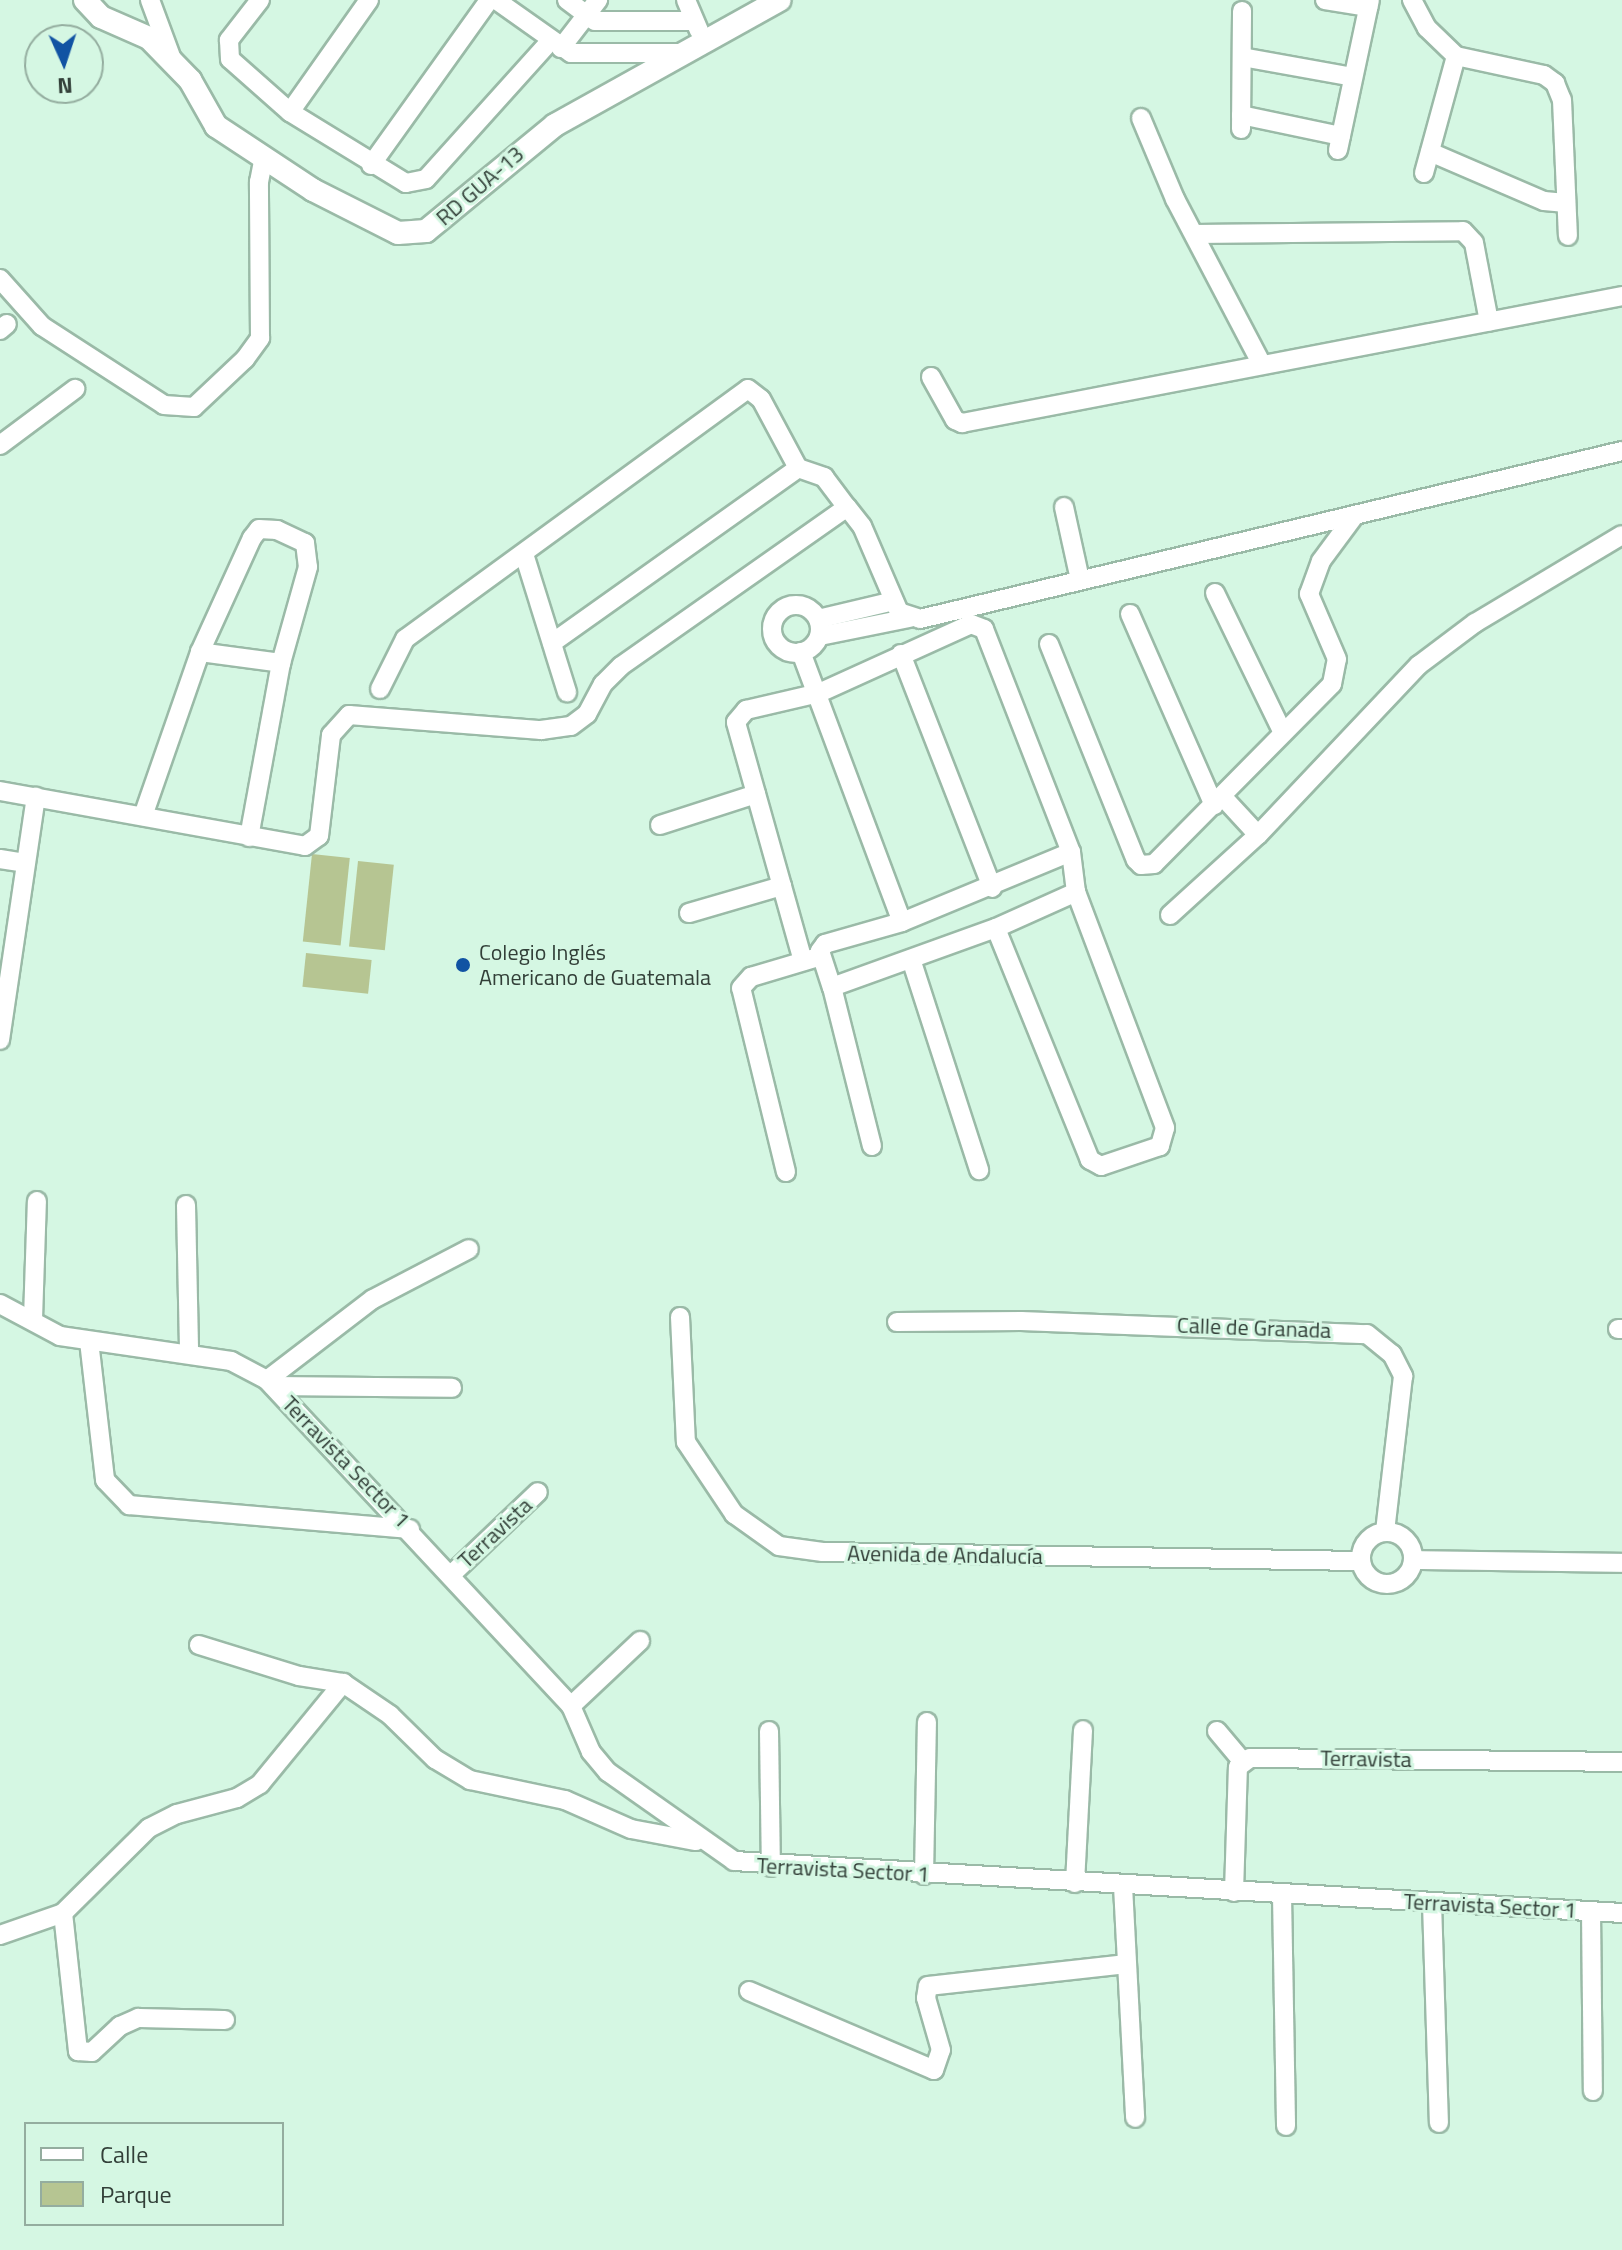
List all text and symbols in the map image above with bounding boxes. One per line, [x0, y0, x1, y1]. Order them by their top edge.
north arrow [24, 24, 104, 104]
text: N [57, 69, 74, 103]
street label: RD GUA-13 [431, 141, 529, 231]
place label: Colegio Inglés Americano de Guatemala [479, 939, 711, 990]
marker: Colegio Inglés Americano de Guatemala [454, 956, 472, 974]
street label: Calle de Granada [1176, 1312, 1332, 1344]
street label: Terravista Sector 1 [276, 1391, 416, 1533]
street label: Terravista [453, 1492, 537, 1574]
street label: Avenida de Andalucía [847, 1540, 1043, 1570]
street label: Terravista [1320, 1745, 1412, 1773]
street label: Terravista Sector 1 [756, 1852, 930, 1888]
street label: Terravista Sector 1 [1403, 1888, 1577, 1924]
legend [24, 2122, 284, 2226]
text: Calle [100, 2136, 148, 2172]
text: Parque [100, 2176, 172, 2212]

